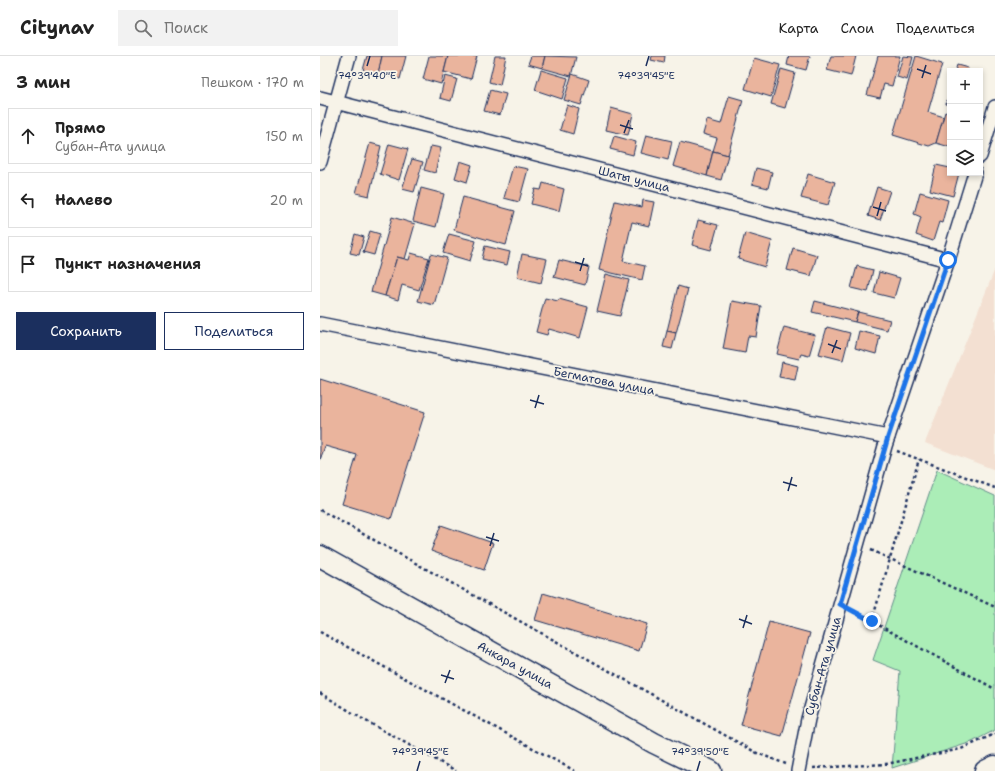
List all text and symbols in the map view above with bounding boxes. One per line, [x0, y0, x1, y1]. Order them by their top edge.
search box [118, 10, 398, 46]
text: Citynav [20, 15, 94, 40]
icon: search [132, 17, 154, 39]
text: Поиск [164, 18, 208, 38]
text: Карта [778, 19, 819, 37]
text: Слои [841, 19, 874, 37]
text: Поделиться [896, 19, 975, 37]
map controls [947, 68, 983, 176]
button: + [947, 68, 983, 104]
text: 74°39'40"E [338, 69, 396, 82]
text: 74°39'45"E [617, 69, 675, 82]
text: 3 мин [16, 71, 71, 93]
text: Пешком · 170 m [201, 74, 304, 91]
button: − [947, 104, 983, 140]
text: Прямо [55, 118, 105, 138]
icon: ahead [17, 125, 39, 147]
text: 150 m [265, 128, 303, 145]
text: Субан-Ата улица [55, 138, 166, 155]
button: layers [947, 140, 983, 176]
street label: Шаты улица [596, 162, 672, 196]
icon: left [17, 189, 39, 211]
text: Налево [55, 190, 113, 210]
text: 20 m [270, 192, 303, 209]
route start [939, 251, 957, 269]
icon: arrive [17, 253, 39, 275]
text: Пункт назначения [55, 254, 201, 274]
button: Сохранить [16, 312, 156, 350]
button: Поделиться [164, 312, 304, 350]
street label: Бегматова улица [552, 363, 657, 399]
route end [863, 612, 881, 630]
street label: Субан-Ата улица [801, 614, 845, 717]
street label: Анкара улица [474, 638, 556, 693]
text: 74°39'45"E [391, 745, 449, 758]
text: 74°39'50"E [671, 745, 729, 758]

